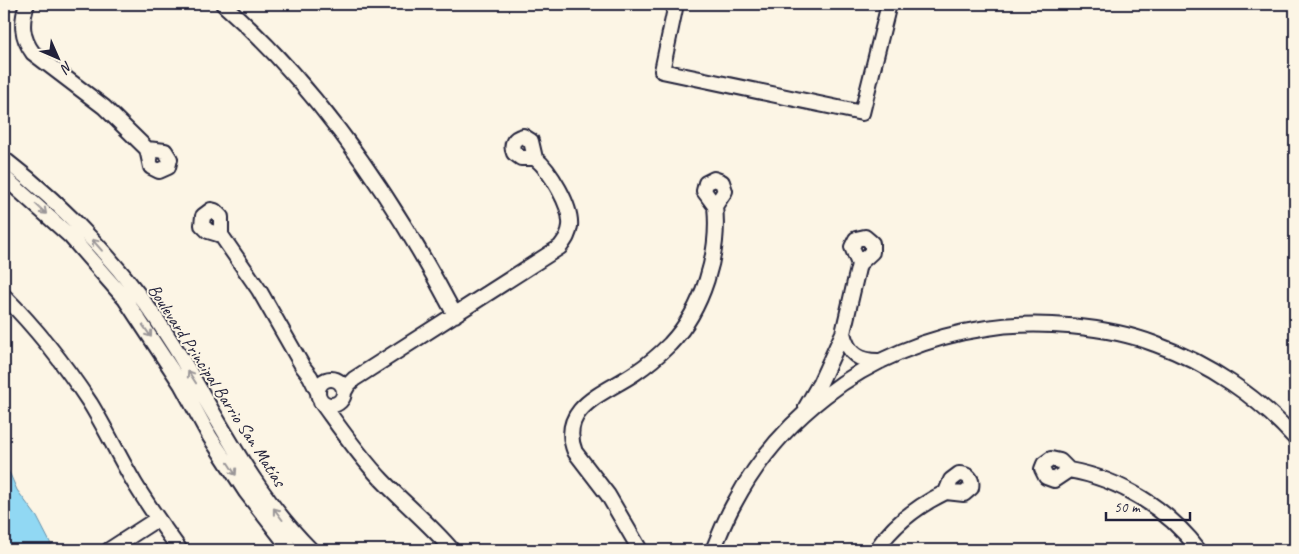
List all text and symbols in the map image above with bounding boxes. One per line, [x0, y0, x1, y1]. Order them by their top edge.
north arrow [32, 32, 82, 82]
text: N [56, 58, 76, 78]
one-way arrow [34, 203, 47, 215]
one-way arrow [91, 239, 102, 252]
street label: Boulevard Principal Barrio San Matías [143, 280, 292, 492]
one-way arrow [142, 324, 152, 338]
one-way arrow [187, 370, 197, 384]
one-way arrow [227, 462, 237, 476]
scale bar [1106, 489, 1190, 521]
text: 50 m [1114, 498, 1141, 517]
one-way arrow [273, 507, 283, 521]

